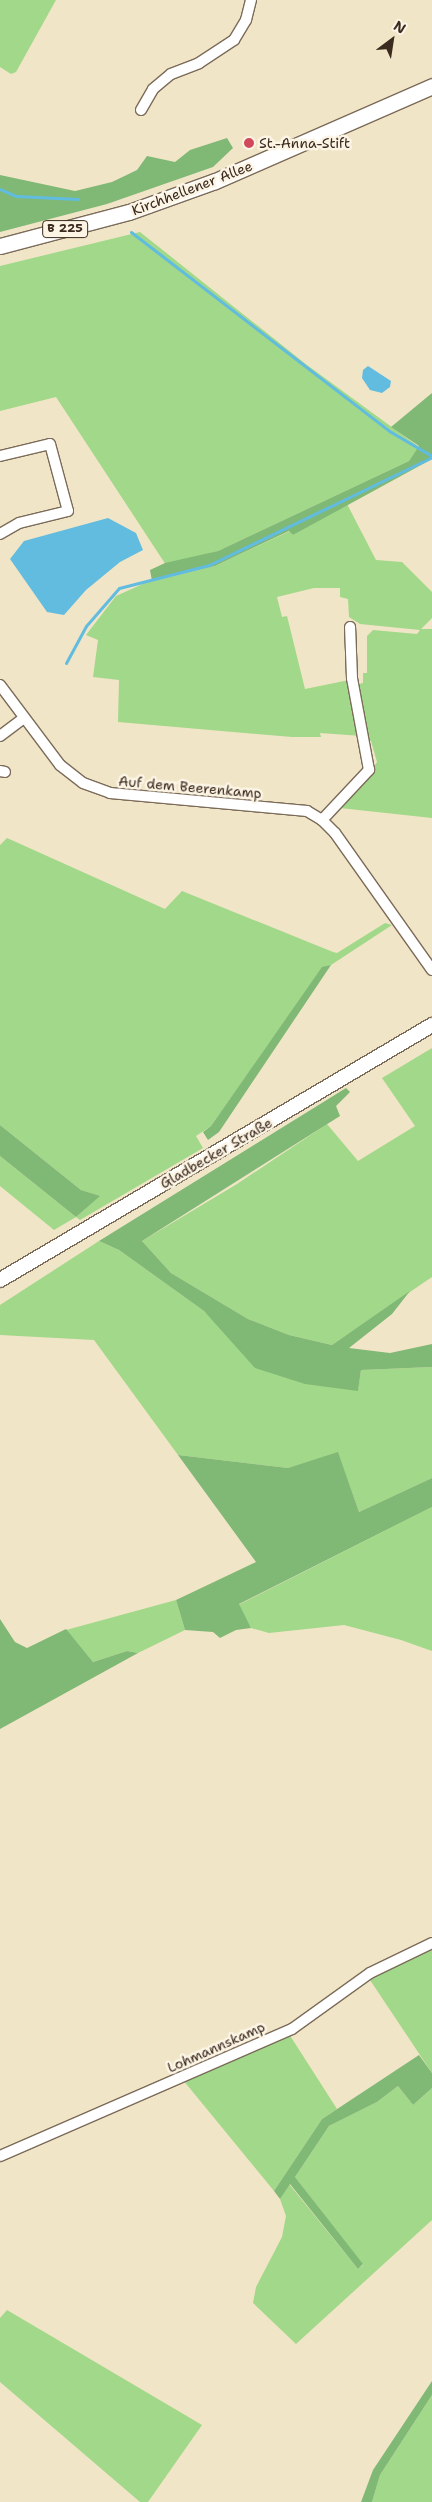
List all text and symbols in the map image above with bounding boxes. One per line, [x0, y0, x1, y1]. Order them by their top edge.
north arrow [367, 15, 417, 65]
text: N [390, 17, 409, 38]
place label: St.-Anna-Stift [259, 135, 350, 151]
marker: St.-Anna-Stift [243, 137, 255, 149]
street label: Kirchhellener Allee [129, 157, 255, 219]
road number: B 225 [41, 220, 89, 238]
street label: Auf dem Beerenkamp [118, 772, 262, 802]
street label: Gladbecker Straße [157, 1114, 275, 1192]
street label: Lohmannskamp [165, 2018, 267, 2076]

